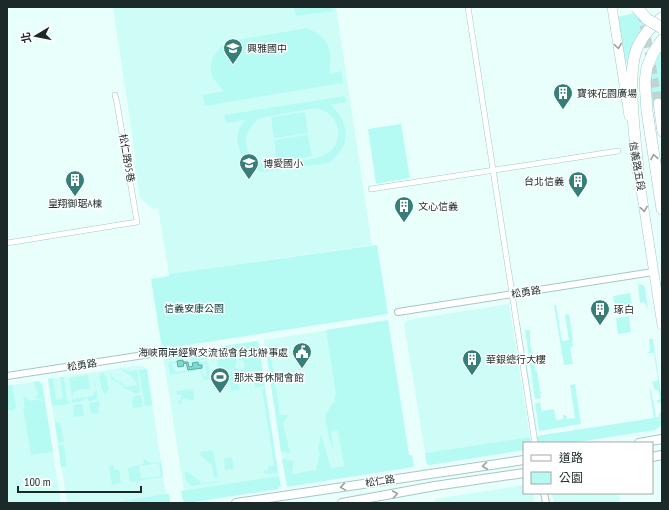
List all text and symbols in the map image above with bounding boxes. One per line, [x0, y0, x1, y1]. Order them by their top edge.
north arrow [16, 16, 56, 56]
text: 北 [18, 31, 34, 44]
school or university icon: 興雅國中 [222, 37, 244, 65]
place label: 興雅國中 [247, 42, 287, 55]
one-way arrow [613, 42, 622, 49]
building icon: 寶徠花園廣場 [552, 82, 574, 110]
place label: 寶徠花園廣場 [577, 87, 637, 100]
street label: 松仁路95巷 [116, 133, 138, 183]
street label: 信義路五段 [626, 140, 648, 192]
school or university icon: 博愛國小 [238, 152, 260, 180]
one-way arrow [650, 154, 659, 160]
place label: 博愛國小 [263, 157, 303, 170]
building icon: 皇翔御琚A棟 [64, 169, 86, 197]
building icon: 台北信義 [567, 170, 589, 198]
place label: 台北信義 [524, 175, 564, 188]
building icon: 文心信義 [393, 195, 415, 223]
place label: 皇翔御琚A棟 [48, 197, 102, 210]
place label: 文心信義 [418, 200, 458, 213]
one-way arrow [640, 206, 648, 212]
street label: 松勇路 [510, 283, 542, 301]
building icon: 琢白 [589, 298, 611, 326]
park label: 信義安康公園 [164, 302, 224, 315]
place label: 琢白 [614, 303, 634, 316]
public building icon: 海峽兩岸經貿交流協會台北辦事處 [291, 341, 313, 369]
place label: 海峽兩岸經貿交流協會台北辦事處 [138, 346, 288, 359]
building icon: 華銀總行大樓 [461, 348, 483, 376]
place label: 華銀總行大樓 [486, 353, 546, 366]
street label: 松勇路 [66, 356, 98, 374]
sports icon: 那米哥休閒會館 [209, 366, 231, 394]
place label: 那米哥休閒會館 [234, 371, 304, 384]
legend [523, 442, 653, 494]
text: 道路 [559, 450, 583, 465]
one-way arrow [482, 461, 488, 470]
scale bar [18, 468, 141, 494]
text: 公園 [559, 470, 583, 485]
street label: 松仁路 [364, 472, 396, 490]
text: 100 m [24, 474, 51, 489]
one-way arrow [340, 482, 346, 491]
one-way arrow [391, 490, 398, 499]

